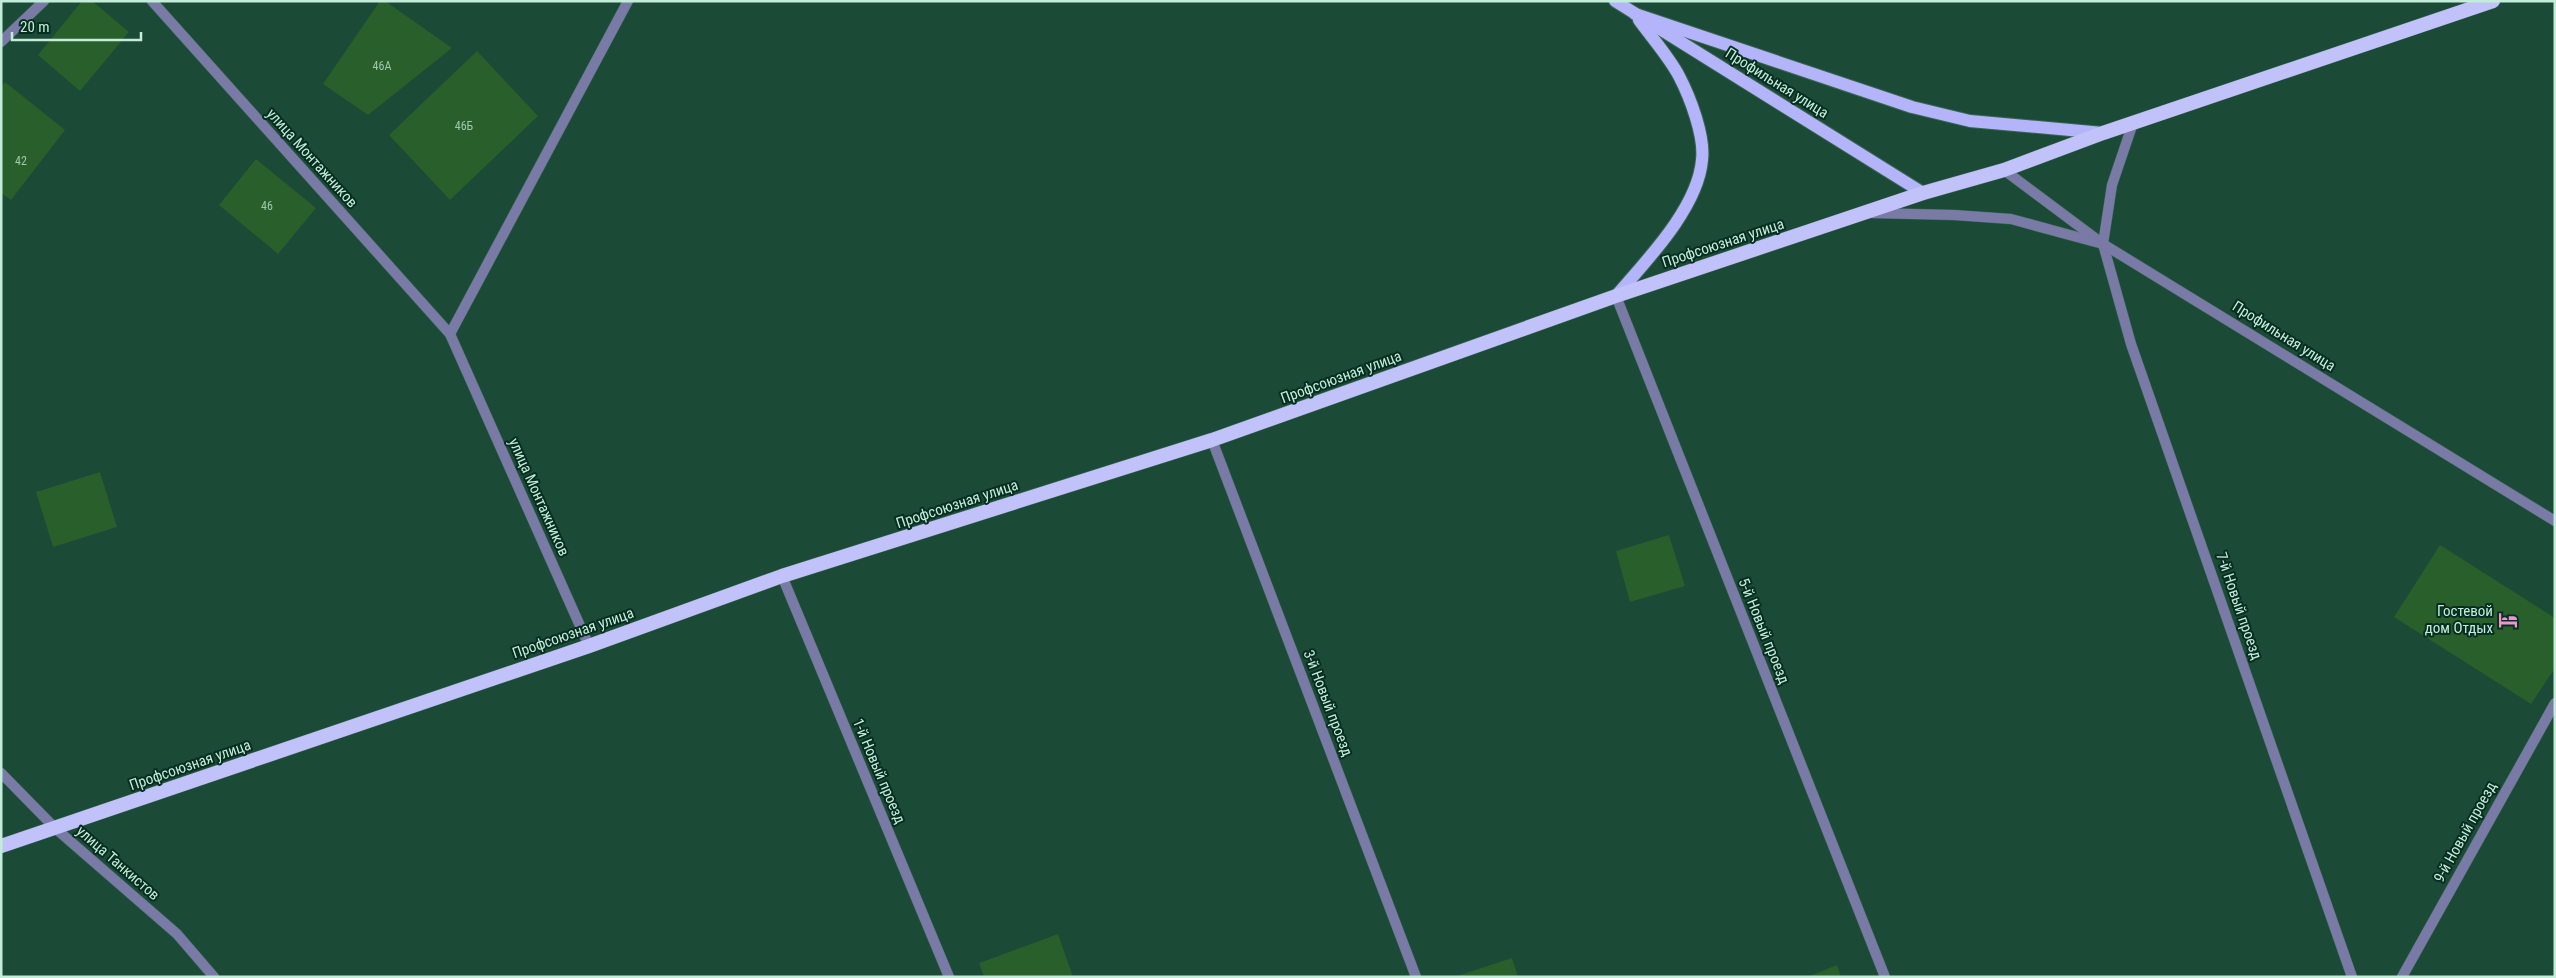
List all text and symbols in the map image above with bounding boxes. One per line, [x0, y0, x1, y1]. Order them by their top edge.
scale bar [12, 10, 141, 42]
text: 20 m [20, 18, 50, 36]
street label: Профильная улица [1722, 44, 1832, 122]
house number: 46А [373, 59, 391, 73]
street label: улица Монтажников [263, 105, 361, 211]
house number: 46Б [455, 119, 474, 133]
house number: 42 [15, 154, 27, 168]
house number: 46 [261, 199, 273, 213]
street label: Профсоюзная улица [1660, 215, 1786, 271]
street label: Профильная улица [2229, 297, 2339, 375]
street label: Профсоюзная улица [1278, 347, 1404, 407]
street label: улица Монтажников [505, 435, 573, 559]
street label: Профсоюзная улица [894, 476, 1020, 532]
street label: 7-й Новый проезд [2212, 550, 2266, 662]
street label: 5-й Новый проезд [1735, 576, 1793, 686]
place label: Гостевой дом Отдых [2425, 602, 2493, 637]
street label: Профсоюзная улица [510, 604, 636, 662]
hotel icon: Гостевой дом Отдых [2497, 609, 2519, 631]
street label: 3-й Новый проезд [1299, 647, 1357, 759]
street label: 1-й Новый проезд [849, 716, 909, 826]
street label: Профсоюзная улица [127, 736, 253, 794]
street label: 9-й Новый проезд [2430, 779, 2500, 885]
street label: улица Танкистов [73, 822, 163, 904]

